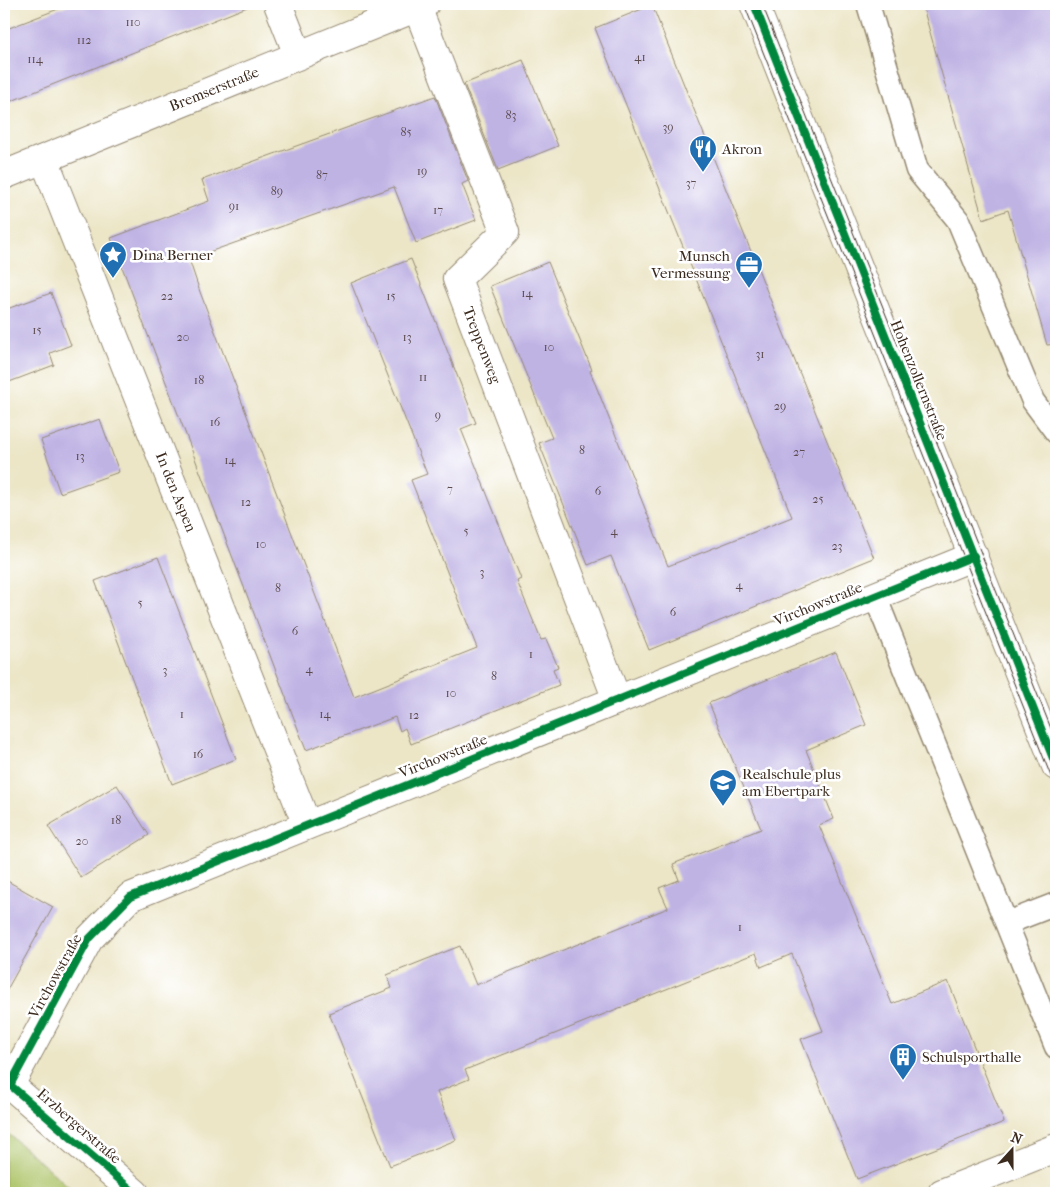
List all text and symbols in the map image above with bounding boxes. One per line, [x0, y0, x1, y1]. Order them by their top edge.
house number: 110 [125, 15, 141, 29]
house number: 112 [77, 33, 91, 47]
house number: 41 [634, 50, 646, 64]
house number: 114 [27, 52, 44, 66]
street label: Bremserstraße [167, 63, 262, 115]
house number: 83 [506, 108, 517, 122]
house number: 39 [662, 120, 674, 134]
house number: 85 [400, 125, 412, 139]
restaurant icon: Akron [688, 134, 718, 173]
place label: Akron [721, 140, 762, 158]
house number: 19 [417, 164, 427, 178]
house number: 87 [316, 168, 328, 182]
house number: 37 [686, 176, 697, 190]
house number: 89 [271, 184, 283, 198]
house number: 91 [229, 199, 239, 213]
house number: 17 [433, 203, 443, 217]
place icon: Dina Berner [98, 240, 128, 279]
place label: Dina Berner [132, 246, 213, 264]
place label: Munsch Vermessung [650, 247, 731, 282]
office icon: Munsch Vermessung [734, 250, 764, 289]
house number: 14 [521, 286, 534, 300]
house number: 22 [161, 289, 173, 303]
house number: 15 [386, 289, 396, 303]
street label: Treppenweg [459, 304, 505, 387]
street label: Hohenzollernstraße [887, 317, 952, 443]
house number: 15 [32, 323, 42, 337]
house number: 20 [177, 330, 189, 344]
house number: 13 [402, 330, 412, 344]
house number: 10 [544, 340, 554, 354]
house number: 31 [755, 347, 765, 361]
house number: 11 [419, 370, 427, 384]
house number: 18 [194, 373, 204, 387]
house number: 29 [774, 399, 786, 413]
house number: 9 [435, 408, 441, 422]
house number: 16 [210, 415, 221, 429]
house number: 8 [579, 443, 585, 457]
house number: 27 [793, 445, 805, 459]
house number: 13 [75, 449, 85, 463]
street label: In den Aspen [152, 449, 200, 535]
house number: 14 [224, 453, 237, 467]
house number: 7 [447, 482, 453, 496]
house number: 6 [595, 484, 602, 498]
house number: 25 [812, 492, 824, 506]
house number: 12 [241, 495, 251, 509]
house number: 5 [463, 524, 469, 538]
house number: 4 [610, 524, 618, 538]
house number: 10 [256, 537, 266, 551]
house number: 23 [831, 539, 843, 553]
house number: 3 [480, 565, 485, 579]
house number: 4 [735, 578, 743, 592]
street label: Virchowstraße [770, 578, 865, 630]
house number: 8 [275, 581, 281, 595]
house number: 5 [137, 596, 143, 610]
house number: 6 [670, 605, 677, 619]
house number: 6 [292, 624, 299, 638]
house number: 1 [529, 647, 533, 661]
house number: 4 [305, 662, 313, 676]
house number: 3 [163, 663, 168, 677]
house number: 8 [491, 669, 497, 683]
house number: 10 [446, 686, 456, 700]
house number: 1 [180, 707, 184, 721]
house number: 14 [319, 707, 332, 721]
house number: 12 [409, 708, 419, 722]
street label: Virchowstraße [395, 730, 490, 782]
house number: 16 [193, 747, 204, 761]
place label: Realschule plus am Ebertpark [742, 765, 841, 800]
school or university icon: Realschule plus am Ebertpark [708, 768, 738, 807]
house number: 18 [111, 813, 121, 827]
house number: 20 [76, 834, 88, 848]
house number: 1 [738, 920, 742, 934]
street label: Virchowstraße [24, 930, 86, 1022]
building icon: Schulsporthalle [888, 1042, 918, 1081]
place label: Schulsporthalle [922, 1048, 1022, 1066]
street label: Erzbergerstraße [33, 1085, 125, 1168]
north arrow [988, 1124, 1038, 1174]
text: N [1008, 1128, 1025, 1148]

